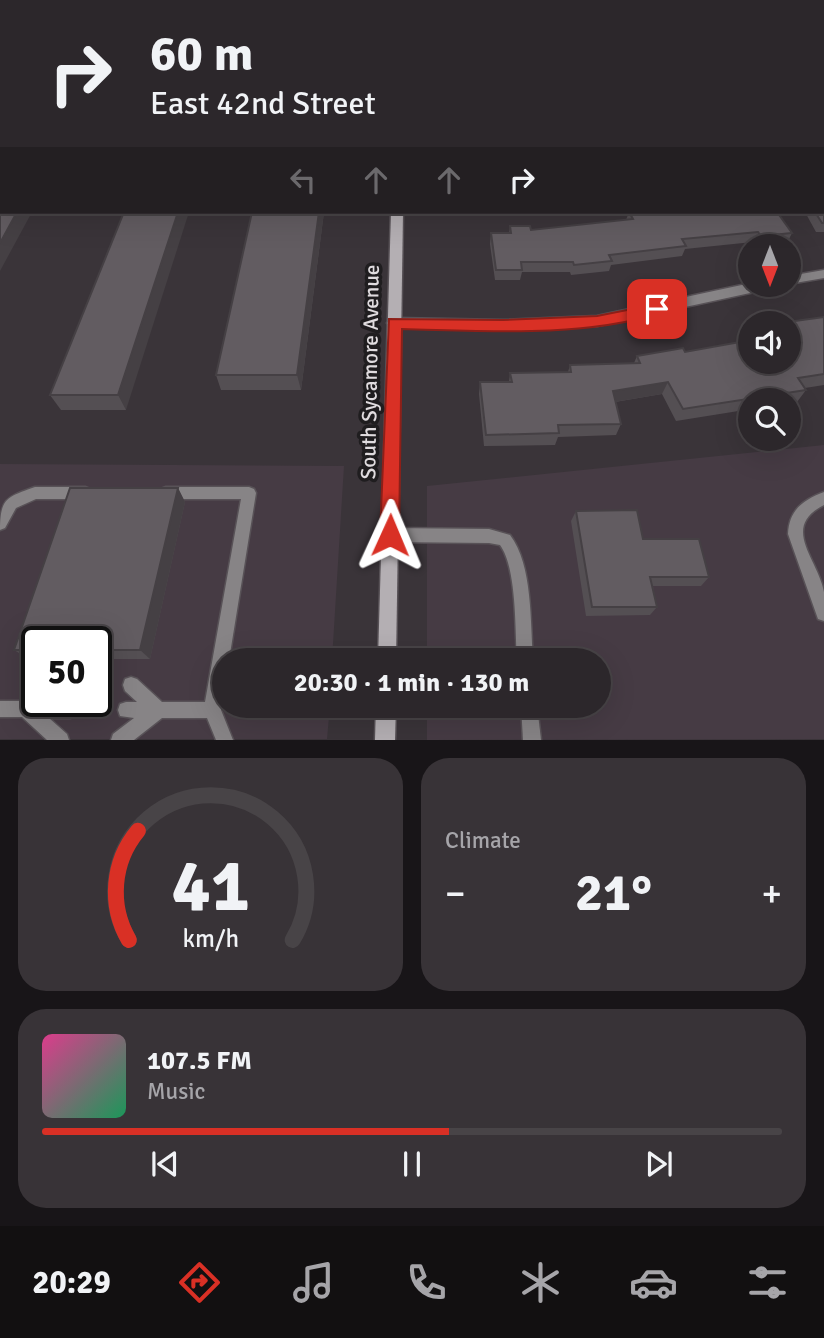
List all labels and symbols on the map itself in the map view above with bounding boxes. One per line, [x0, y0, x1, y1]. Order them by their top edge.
north arrow [738, 234, 802, 298]
street label: South Sycamore Avenue [355, 264, 385, 480]
pin [627, 279, 687, 339]
position arrow [353, 498, 427, 572]
speed limit sign: 50 [21, 626, 112, 717]

